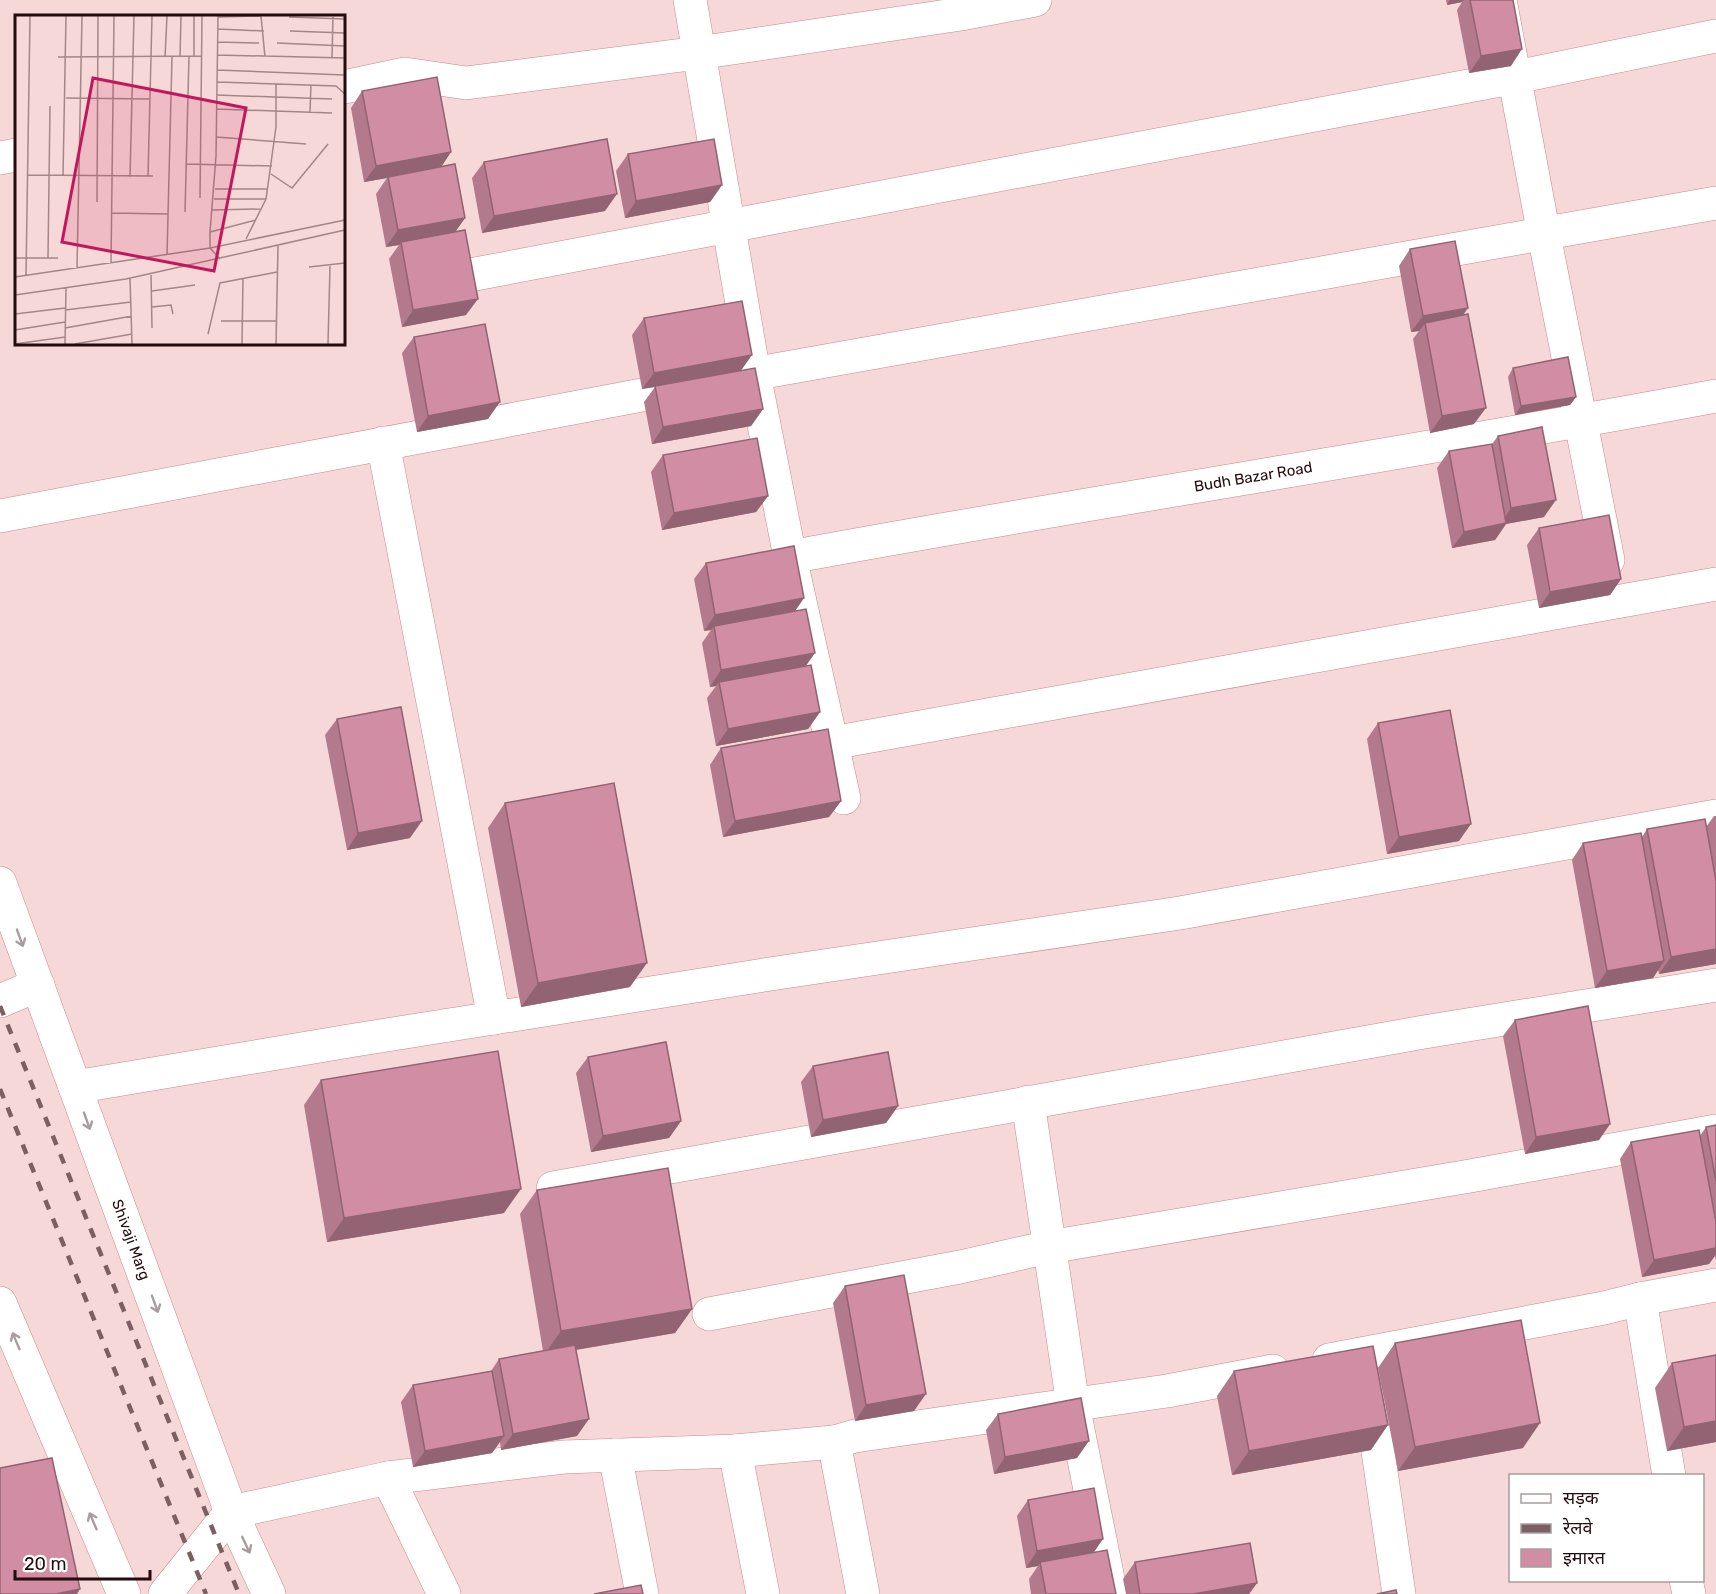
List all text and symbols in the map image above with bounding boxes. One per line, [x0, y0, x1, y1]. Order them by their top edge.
inset map [15, 15, 345, 345]
street label: Budh Bazar Road [1193, 458, 1314, 496]
one-way arrow [16, 928, 27, 946]
one-way arrow [83, 1111, 94, 1130]
street label: Shivaji Marg [108, 1197, 154, 1282]
one-way arrow [150, 1294, 161, 1313]
one-way arrow [10, 1333, 21, 1351]
legend [1509, 1474, 1704, 1582]
text: सड़क [1563, 1487, 1600, 1509]
one-way arrow [87, 1512, 98, 1531]
text: रेलवे [1562, 1517, 1594, 1539]
one-way arrow [241, 1535, 253, 1553]
scale bar [15, 1543, 150, 1581]
text: इमारत [1563, 1547, 1606, 1569]
text: 20 m [24, 1553, 66, 1575]

